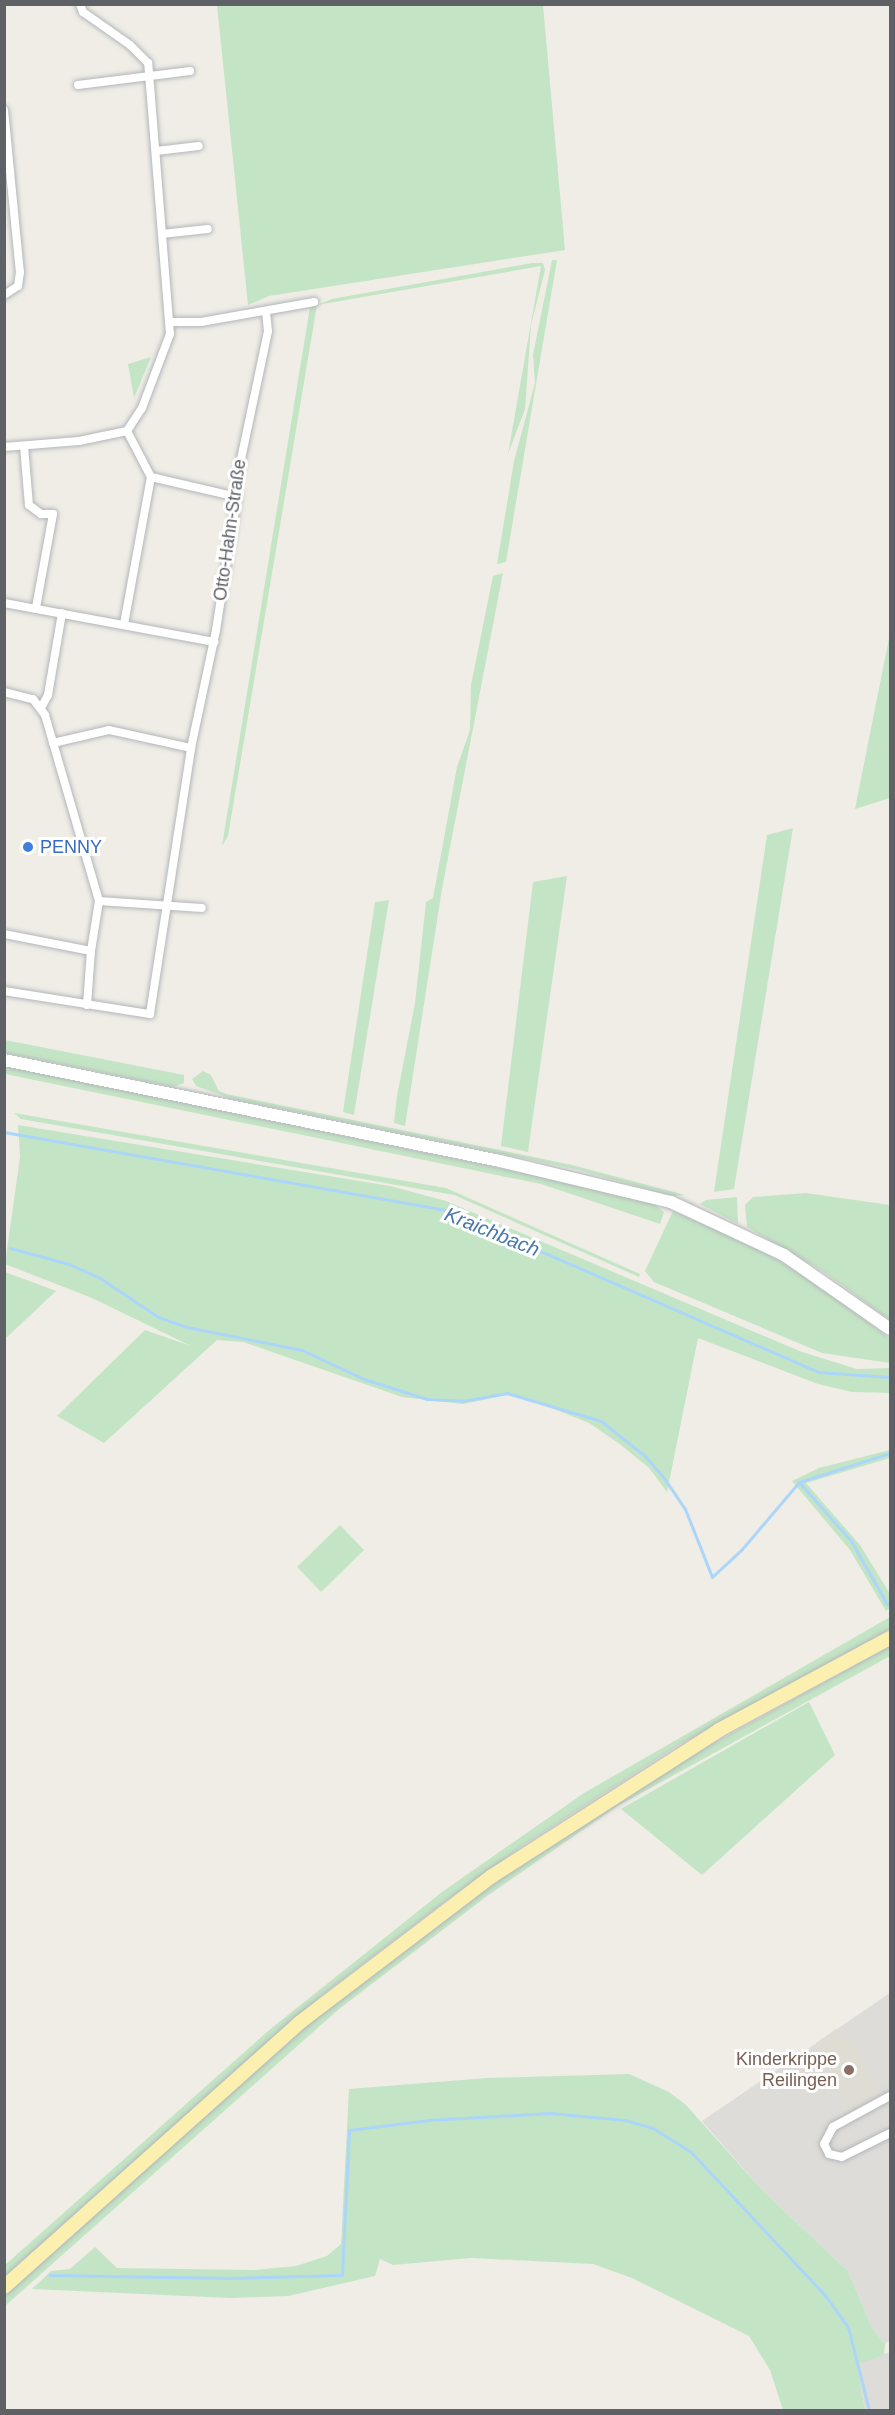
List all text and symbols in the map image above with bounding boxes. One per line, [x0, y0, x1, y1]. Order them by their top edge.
street label: Otto-Hahn-Straße [209, 458, 251, 602]
place label: PENNY [40, 836, 102, 858]
marker: PENNY [21, 840, 35, 854]
water label: Kraichbach [441, 1202, 543, 1262]
place label: Kinderkrippe Reilingen [736, 2049, 837, 2092]
marker: Kinderkrippe Reilingen [842, 2063, 856, 2077]

